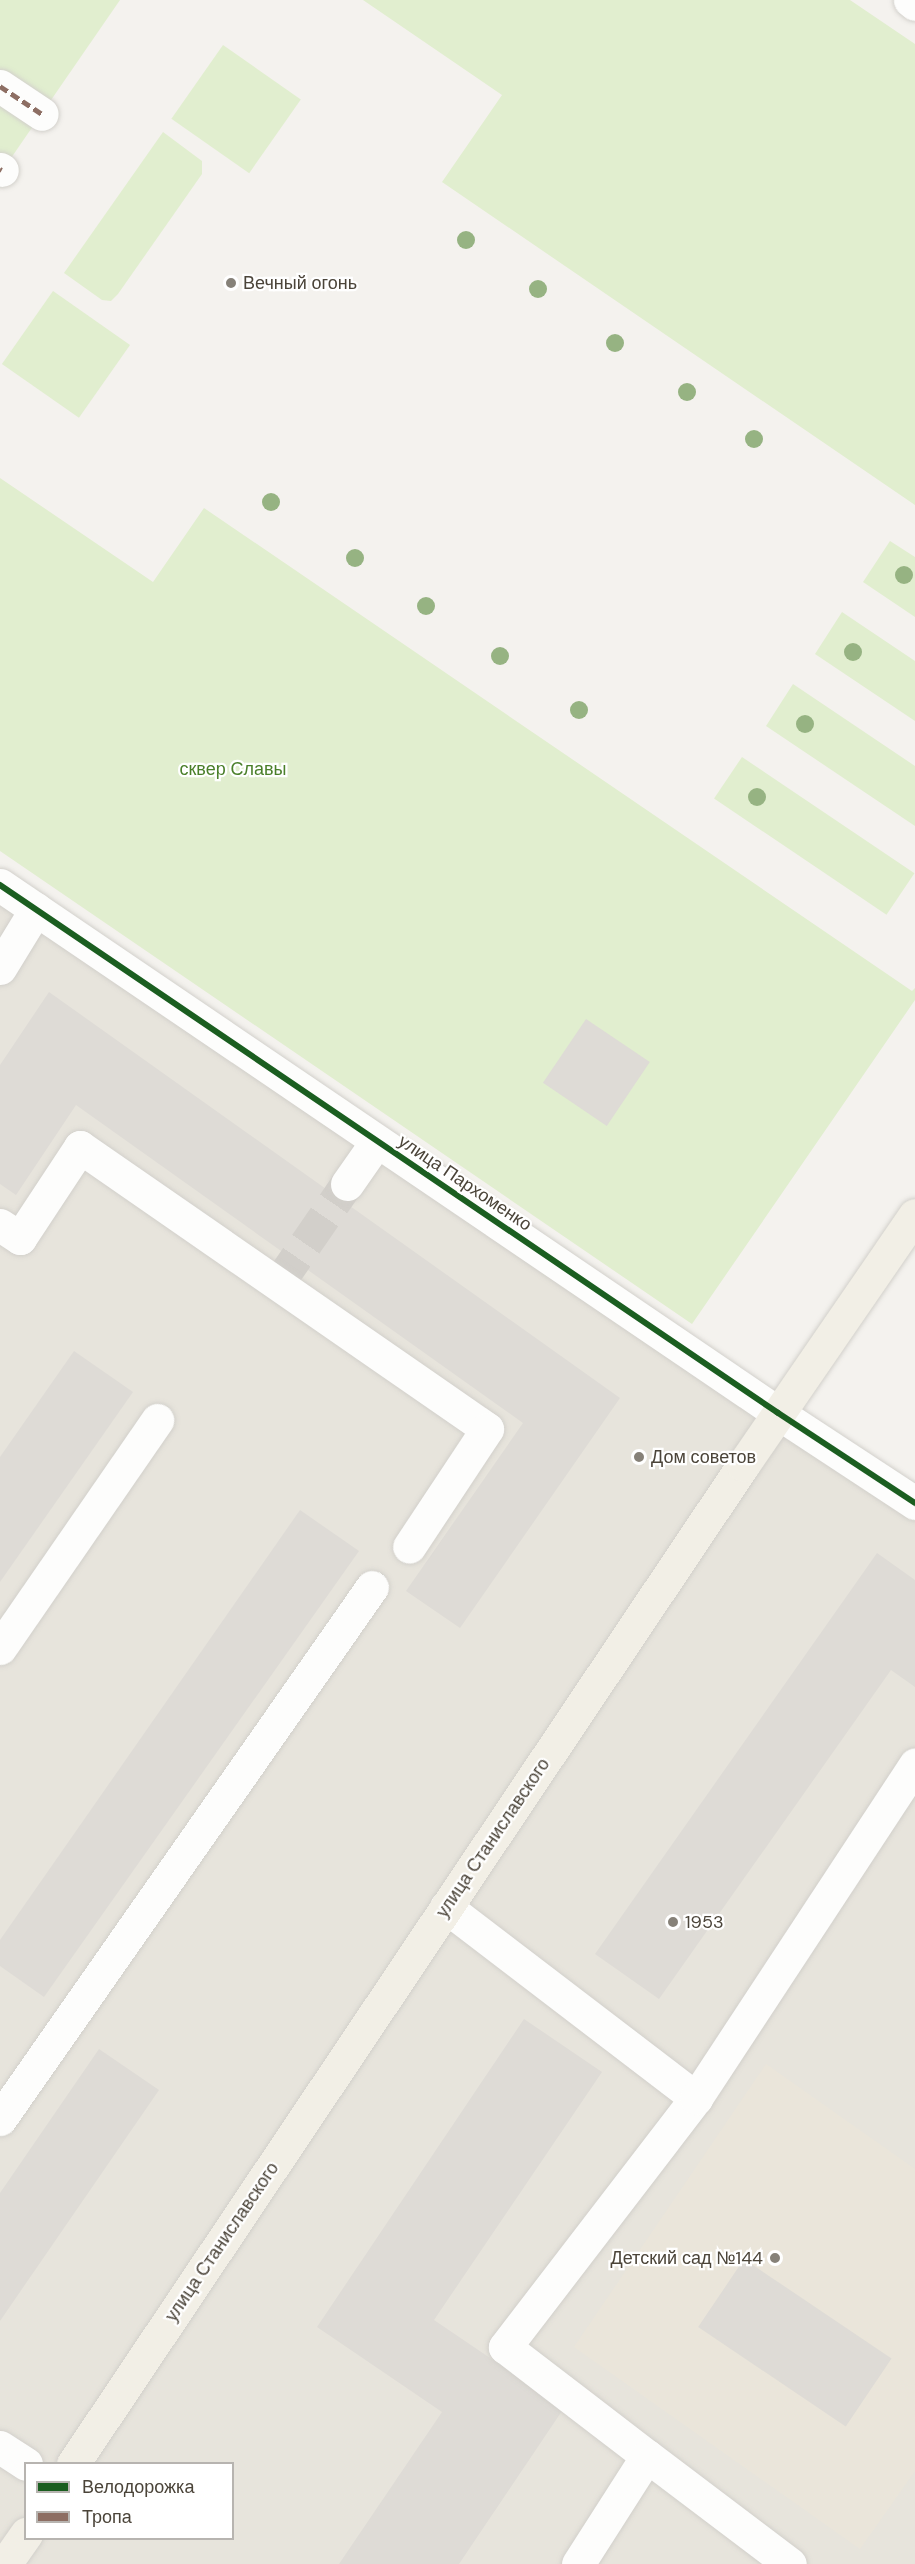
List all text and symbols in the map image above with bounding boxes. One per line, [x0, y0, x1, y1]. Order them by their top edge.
place label: Вечный огонь [243, 272, 357, 294]
marker: Вечный огонь [224, 276, 238, 290]
park label: сквер Славы [179, 758, 287, 780]
street label: улица Пархоменко [394, 1130, 536, 1236]
place label: Дом советов [651, 1446, 756, 1468]
marker: Дом советов [632, 1450, 646, 1464]
street label: улица Станиславского [432, 1754, 554, 1922]
place label: 1953 [685, 1911, 724, 1933]
marker: 1953 [666, 1915, 680, 1929]
street label: улица Станиславского [161, 2158, 283, 2326]
place label: Детский сад №144 [611, 2247, 763, 2269]
marker: Детский сад №144 [768, 2251, 782, 2265]
legend [24, 2462, 234, 2540]
text: Велодорожка [82, 2475, 194, 2499]
text: Тропа [82, 2505, 132, 2529]

